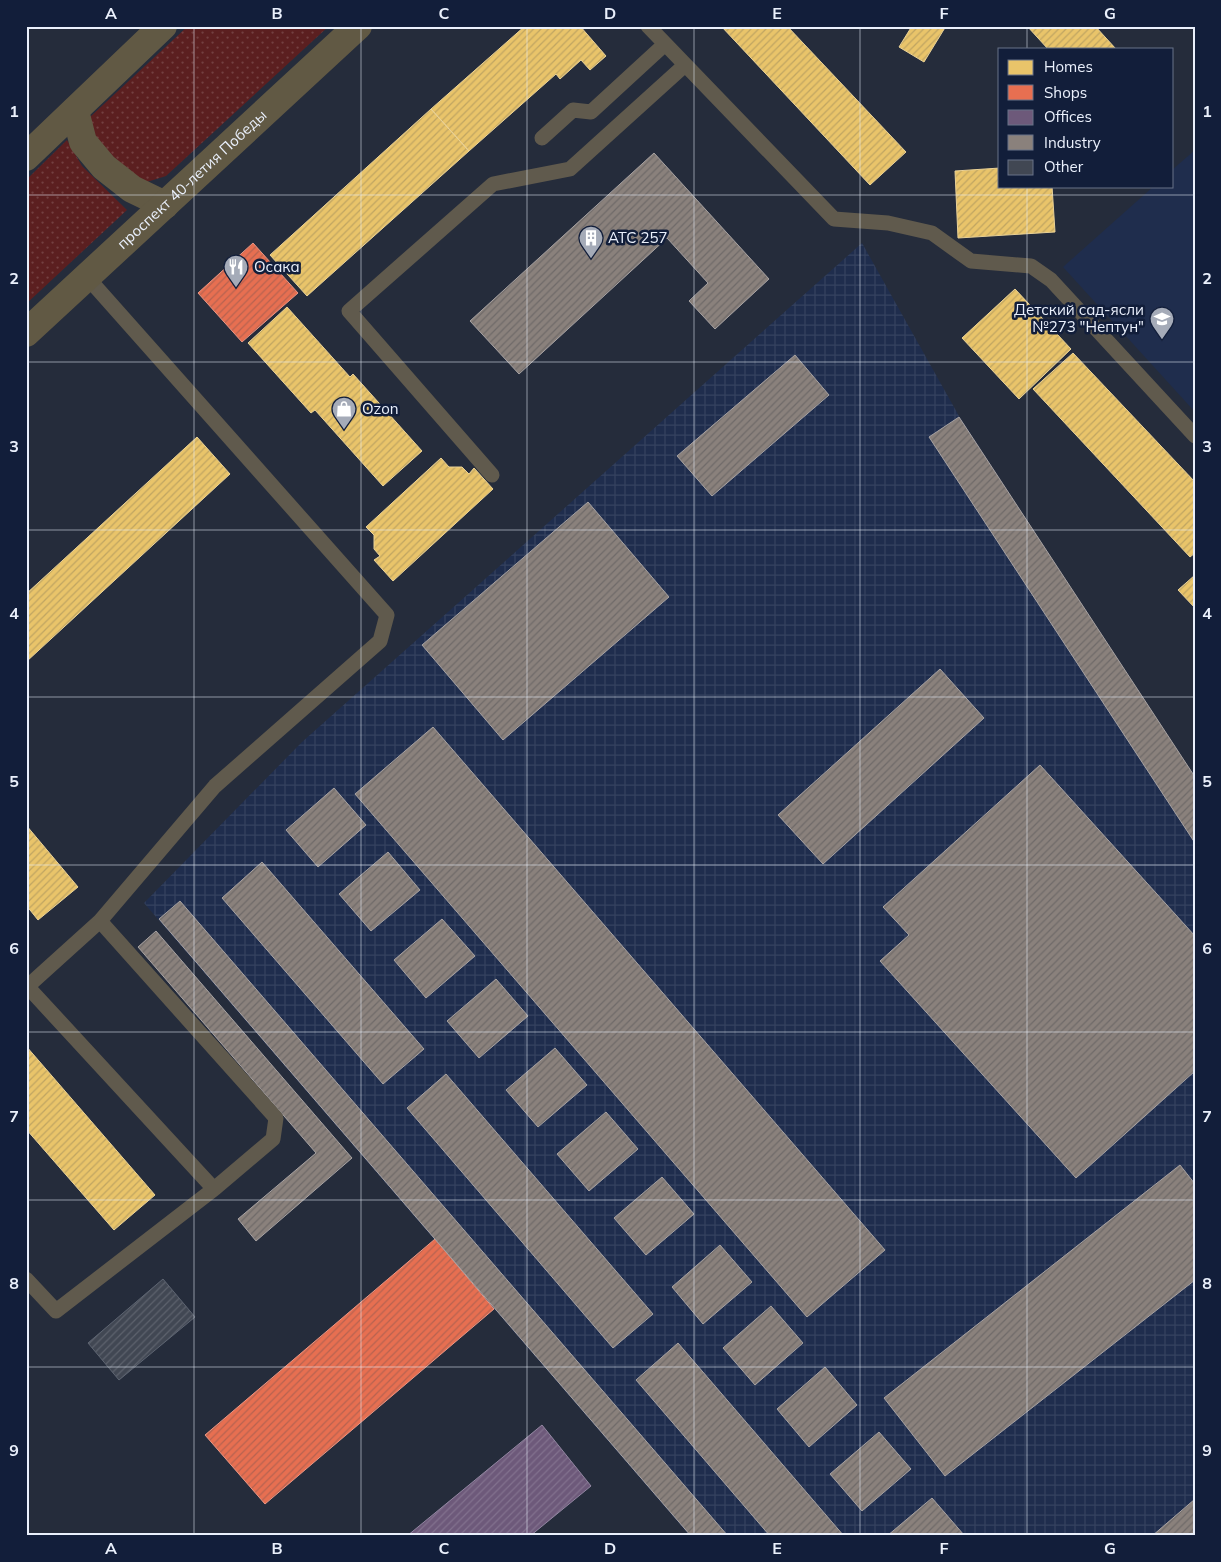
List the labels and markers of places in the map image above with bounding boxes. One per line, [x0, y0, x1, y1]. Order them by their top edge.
building icon: АТС 257 [578, 225, 604, 259]
place label: АТС 257 [608, 228, 667, 247]
restaurant icon: Осака [223, 254, 249, 288]
place label: Осака [254, 257, 300, 276]
place label: Детский сад-ясли №273 "Нептун" [1014, 300, 1144, 336]
school or university icon: Детский сад-ясли №273 "Нептун" [1149, 306, 1175, 340]
shop icon: Ozon [331, 396, 357, 430]
place label: Ozon [362, 399, 399, 418]

